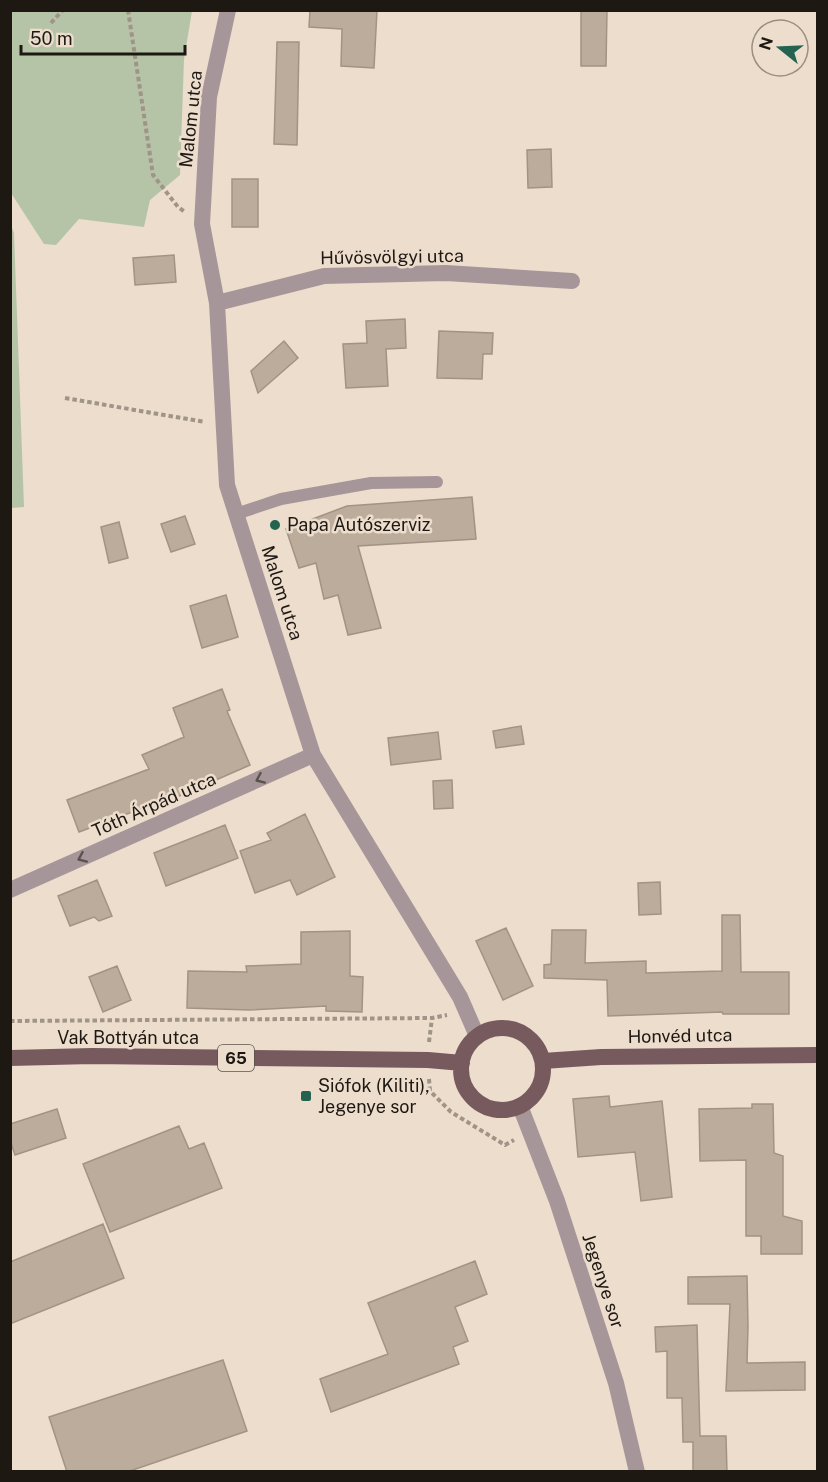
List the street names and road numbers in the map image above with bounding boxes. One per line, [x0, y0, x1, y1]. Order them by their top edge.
street label: Malom utca [175, 69, 206, 169]
street label: Hűvösvölgyi utca [320, 245, 464, 268]
street label: Malom utca [257, 543, 308, 643]
street label: Tóth Árpád utca [88, 767, 219, 841]
street label: Honvéd utca [627, 1024, 733, 1047]
street label: Vak Bottyán utca [57, 1027, 199, 1048]
road number: 65 [218, 1045, 254, 1071]
street label: Jegenye sor [578, 1231, 629, 1331]

